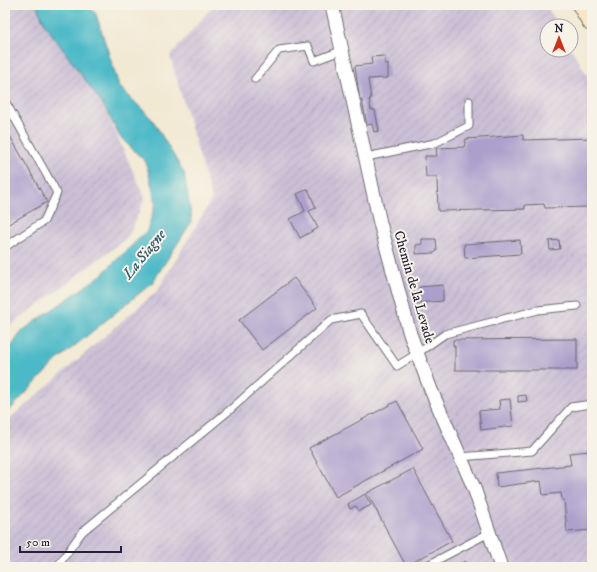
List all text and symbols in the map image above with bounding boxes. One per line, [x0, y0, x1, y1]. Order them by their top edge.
north arrow [539, 18, 579, 58]
text: N [554, 22, 564, 36]
water label: La Siagne [118, 225, 171, 284]
street label: Chemin de la Levade [389, 229, 439, 346]
scale bar [20, 528, 121, 554]
text: 50 m [26, 535, 50, 550]

